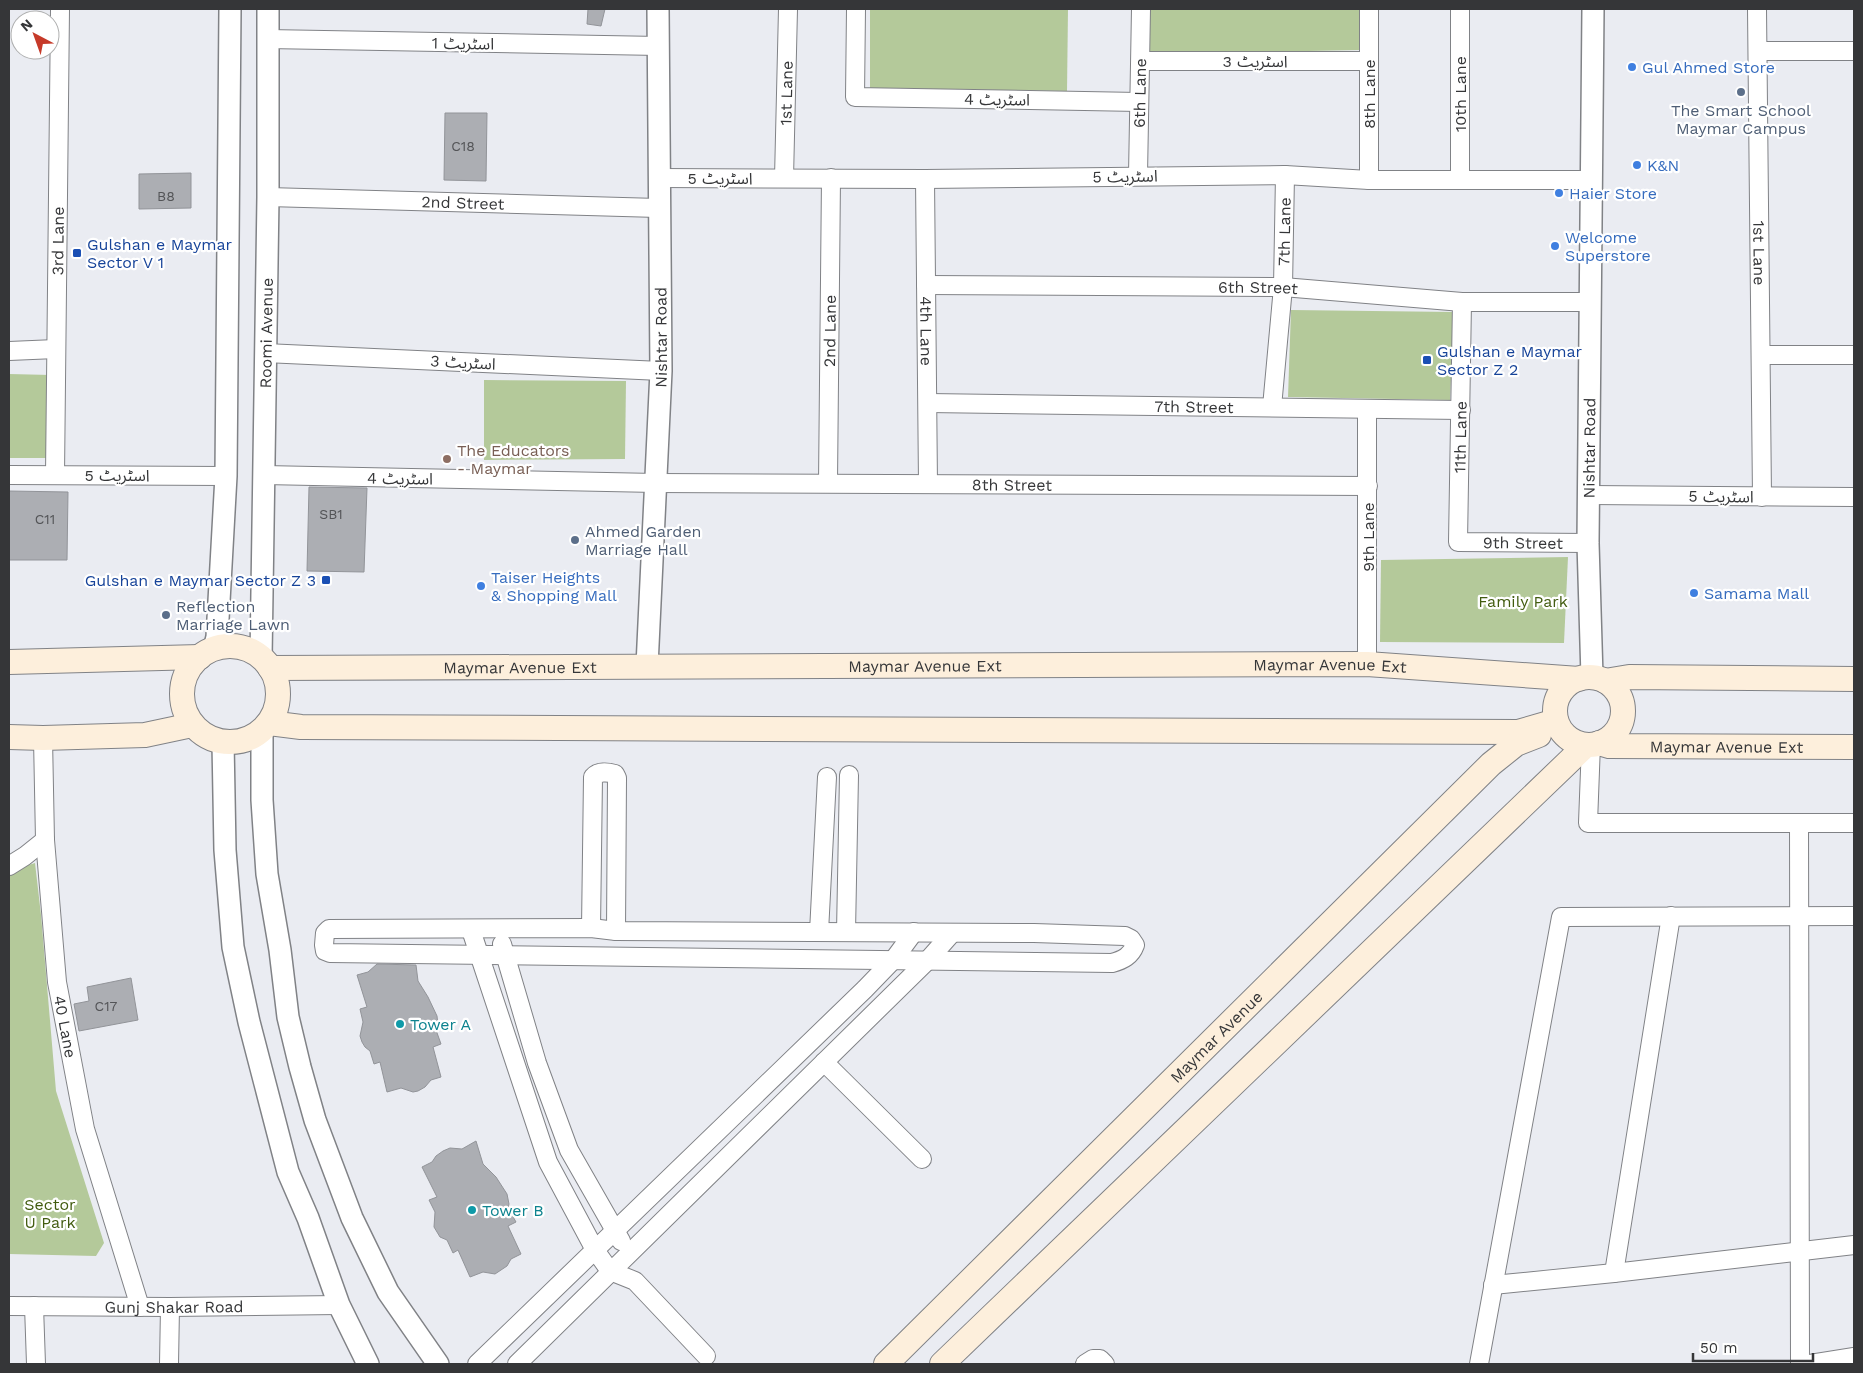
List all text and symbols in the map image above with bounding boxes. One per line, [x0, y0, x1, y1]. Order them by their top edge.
north arrow [10, 10, 60, 60]
text: N [17, 16, 36, 35]
street label: اسٹریٹ 1 [432, 33, 494, 54]
street label: اسٹریٹ 3 [1222, 52, 1288, 71]
street label: 10th Lane [1451, 56, 1470, 132]
street label: 6th Lane [1130, 58, 1150, 128]
place label: Gul Ahmed Store [1642, 58, 1775, 77]
street label: 8th Lane [1360, 59, 1379, 129]
street label: 1st Lane [776, 60, 797, 126]
marker: Gul Ahmed Store [1626, 61, 1638, 73]
marker: The Smart School Maymar Campus [1735, 86, 1747, 98]
street label: اسٹریٹ 4 [964, 89, 1030, 110]
place label: The Smart School Maymar Campus [1671, 101, 1811, 138]
house number: C18 [451, 138, 475, 154]
place label: K&N [1647, 156, 1679, 175]
marker: K&N [1631, 159, 1643, 171]
street label: اسٹریٹ 5 [1092, 166, 1158, 187]
street label: اسٹریٹ 5 [687, 169, 753, 188]
place label: Haier Store [1569, 184, 1657, 203]
marker: Haier Store [1553, 187, 1565, 199]
house number: B8 [157, 188, 175, 204]
street label: 2nd Street [421, 192, 505, 214]
street label: 7th Lane [1274, 197, 1295, 266]
street label: 3rd Lane [48, 206, 68, 276]
street label: 1st Lane [1749, 221, 1769, 285]
place label: Welcome Superstore [1565, 228, 1651, 265]
place label: Gulshan e Maymar Sector V 1 [87, 235, 233, 272]
marker: Welcome Superstore [1549, 240, 1561, 252]
marker: Gulshan e Maymar Sector V 1 [71, 247, 83, 259]
street label: Roomi Avenue [256, 278, 277, 388]
street label: 6th Street [1218, 278, 1299, 298]
street label: Nishtar Road [651, 287, 671, 388]
street label: 2nd Lane [820, 295, 840, 367]
street label: 4th Lane [916, 296, 936, 366]
place label: Gulshan e Maymar Sector Z 2 [1437, 342, 1583, 379]
street label: اسٹریٹ 3 [430, 351, 496, 374]
marker: Gulshan e Maymar Sector Z 2 [1421, 354, 1433, 366]
street label: 7th Street [1154, 397, 1234, 417]
street label: Nishtar Road [1579, 398, 1599, 499]
street label: 11th Lane [1450, 401, 1471, 473]
place label: The Educators - Maymar [457, 441, 569, 478]
marker: The Educators - Maymar [441, 453, 453, 465]
street label: اسٹریٹ 5 [84, 466, 150, 485]
street label: اسٹریٹ 4 [367, 468, 433, 489]
street label: 8th Street [972, 475, 1052, 495]
street label: اسٹریٹ 5 [1688, 486, 1754, 507]
street label: 9th Lane [1359, 502, 1378, 572]
house number: SB1 [319, 506, 343, 522]
house number: C11 [35, 511, 55, 527]
place label: Ahmed Garden Marriage Hall [585, 522, 702, 559]
street label: 9th Street [1483, 533, 1563, 553]
marker: Ahmed Garden Marriage Hall [569, 534, 581, 546]
place label: Taiser Heights & Shopping Mall [491, 568, 617, 605]
place label: Gulshan e Maymar Sector Z 3 [85, 571, 316, 590]
marker: Gulshan e Maymar Sector Z 3 [320, 574, 332, 586]
marker: Taiser Heights & Shopping Mall [475, 580, 487, 592]
place label: Samama Mall [1704, 584, 1809, 603]
marker: Samama Mall [1688, 587, 1700, 599]
park label: Family Park [1478, 592, 1568, 611]
place label: Reflection Marriage Lawn [176, 597, 290, 634]
marker: Reflection Marriage Lawn [160, 609, 172, 621]
street label: Maymar Avenue Ext [1253, 655, 1407, 677]
street label: Maymar Avenue Ext [848, 656, 1002, 676]
street label: Maymar Avenue Ext [443, 658, 597, 677]
street label: Maymar Avenue Ext [1650, 737, 1804, 757]
street label: Maymar Avenue [1166, 987, 1267, 1087]
street label: 40 Lane [50, 994, 80, 1059]
house number: C17 [95, 998, 118, 1014]
place label: Tower A [410, 1015, 472, 1034]
marker: Tower A [394, 1018, 406, 1030]
park label: Sector U Park [24, 1195, 76, 1232]
place label: Tower B [482, 1201, 544, 1220]
marker: Tower B [466, 1204, 478, 1216]
street label: Gunj Shakar Road [104, 1297, 244, 1317]
scale bar [1693, 1330, 1813, 1362]
text: 50 m [1700, 1339, 1737, 1357]

